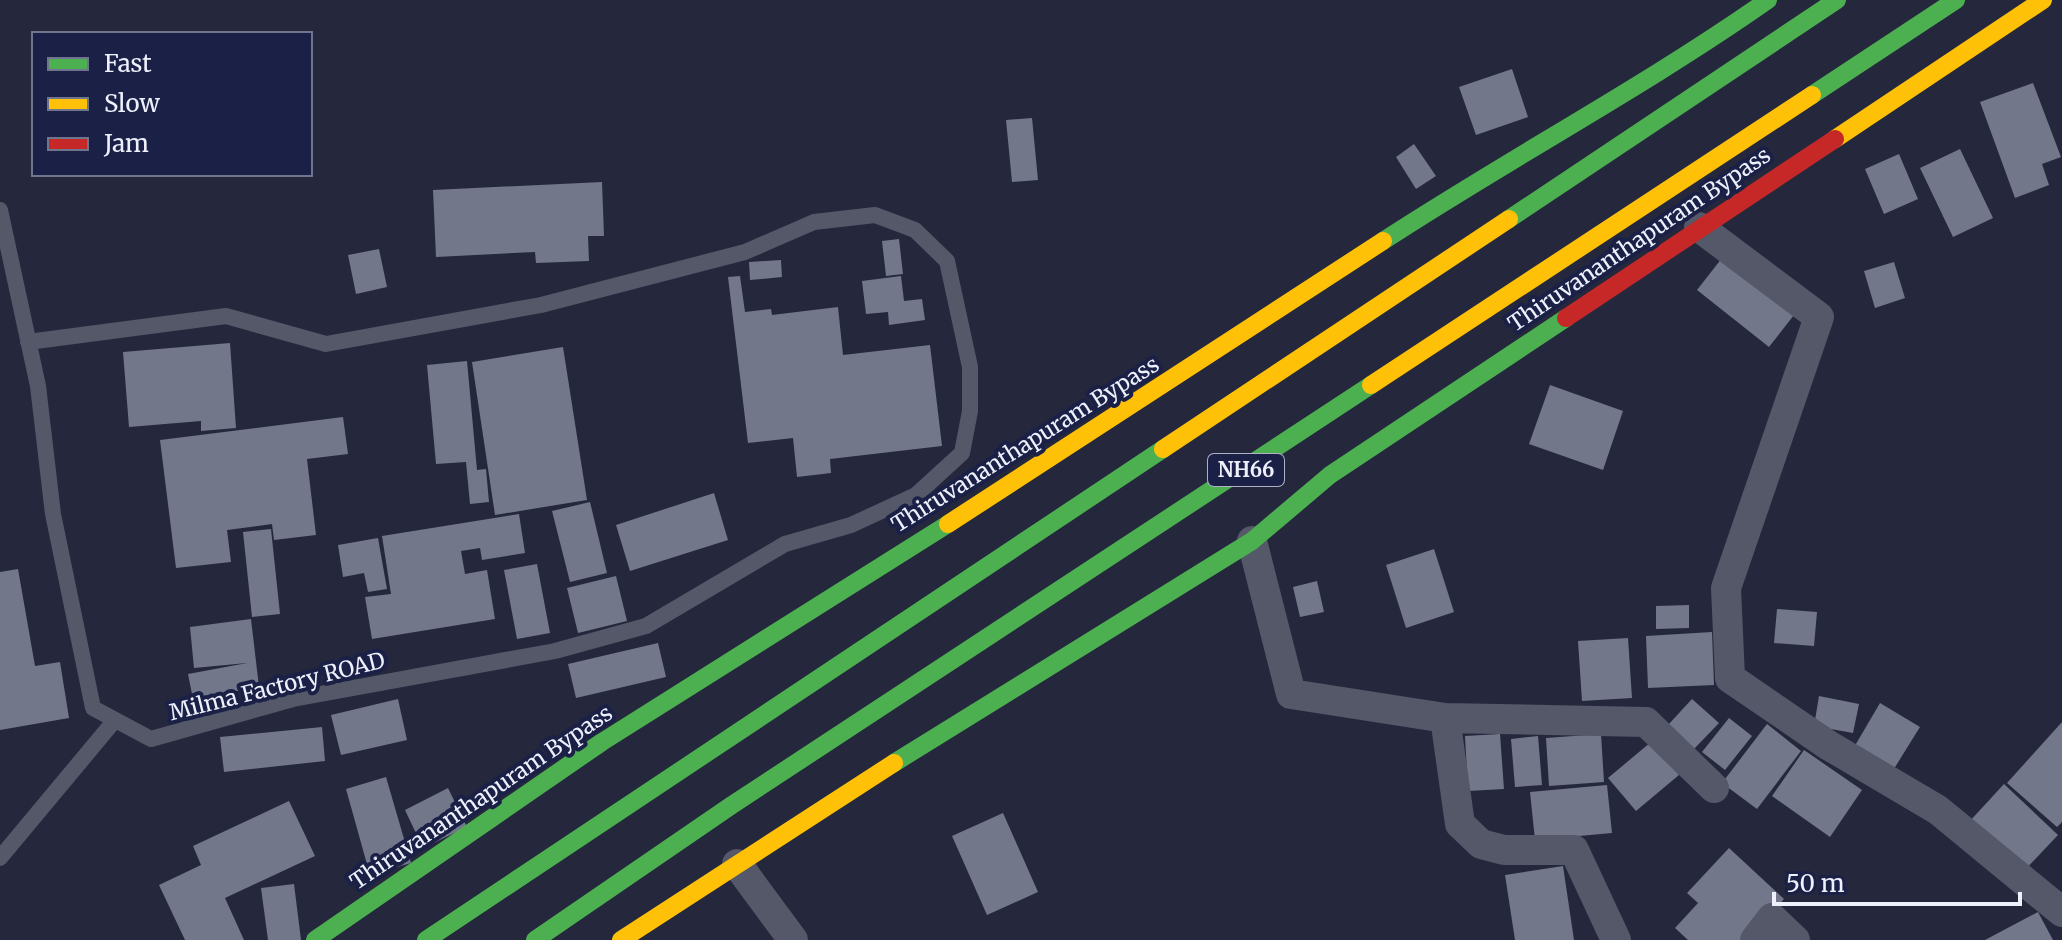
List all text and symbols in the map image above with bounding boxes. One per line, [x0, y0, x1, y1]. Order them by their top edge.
legend [32, 32, 312, 176]
text: Fast [104, 48, 152, 79]
text: Slow [104, 88, 160, 119]
text: Jam [103, 128, 149, 159]
street label: Thiruvananthapuram Bypass [1503, 141, 1775, 337]
street label: Thiruvananthapuram Bypass [886, 350, 1164, 538]
road number: NH66 [1208, 454, 1284, 486]
street label: Milma Factory ROAD [166, 646, 388, 726]
street label: Thiruvananthapuram Bypass [345, 699, 617, 895]
scale bar [1774, 856, 2020, 906]
text: 50 m [1786, 868, 1845, 899]

